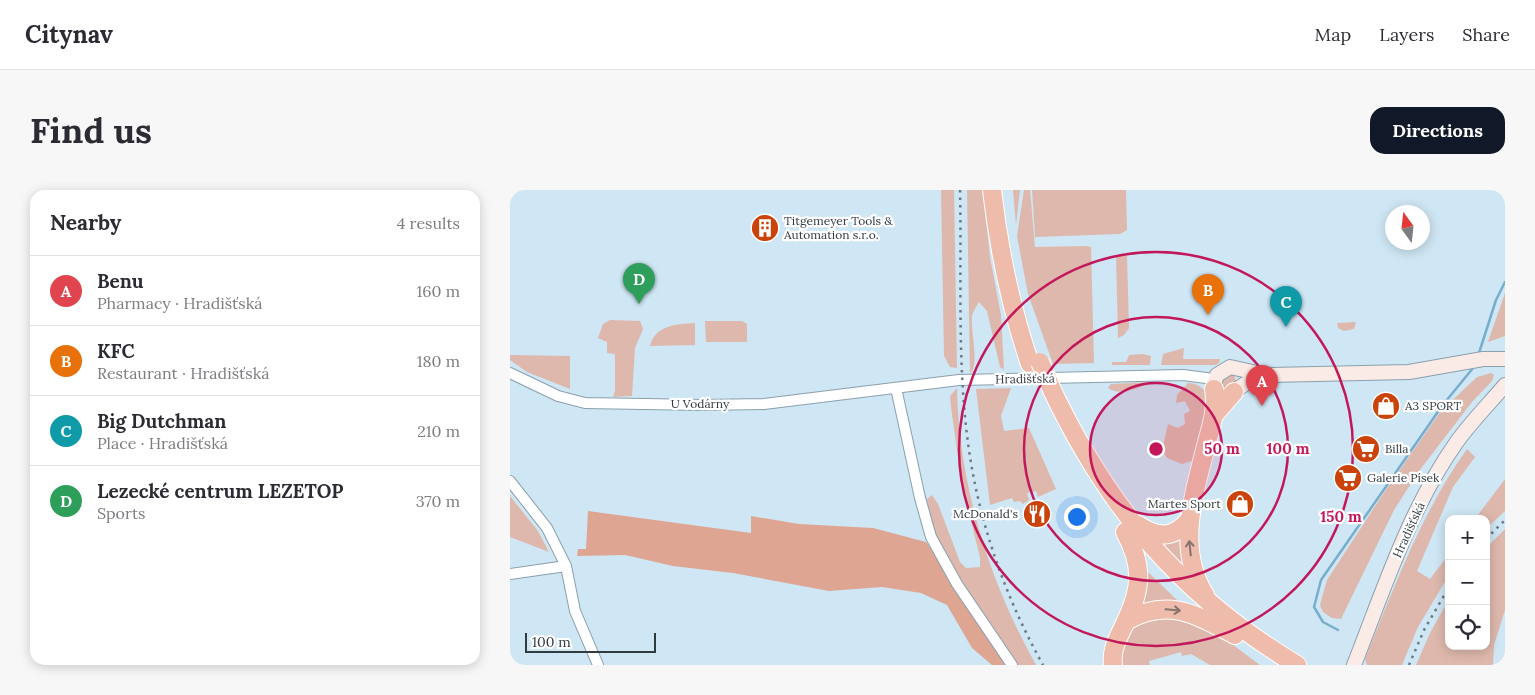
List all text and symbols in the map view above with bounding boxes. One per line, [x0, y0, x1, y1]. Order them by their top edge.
text: Citynav [25, 19, 113, 50]
text: Map [1315, 23, 1351, 46]
text: Layers [1379, 23, 1434, 46]
text: Share [1462, 23, 1510, 46]
button: Directions [1370, 107, 1505, 154]
text: Find us [30, 108, 152, 153]
north arrow [1385, 205, 1430, 250]
text: Nearby [50, 209, 121, 236]
text: 4 results [397, 213, 460, 233]
building icon: Titgemeyer Tools & Automation s.r.o. [750, 213, 780, 243]
place label: Titgemeyer Tools & Automation s.r.o. [783, 213, 893, 242]
pin: D [623, 263, 655, 304]
text: Benu [97, 269, 144, 293]
pin: B [1192, 274, 1224, 315]
text: A [61, 281, 71, 301]
text: 160 m [416, 281, 460, 301]
pin: C [1270, 286, 1302, 327]
text: Pharmacy · Hradišťská [97, 293, 263, 313]
text: KFC [97, 339, 134, 363]
text: B [61, 351, 71, 371]
text: 180 m [417, 351, 460, 371]
text: Restaurant · Hradišťská [97, 363, 270, 383]
pin: A [1246, 365, 1278, 406]
street label: Hradišťská [995, 370, 1055, 387]
shop icon: A3 SPORT [1371, 391, 1401, 421]
street label: U Vodárny [671, 396, 730, 411]
place label: A3 SPORT [1404, 398, 1461, 413]
text: Big Dutchman [97, 409, 226, 433]
text: C [60, 421, 72, 441]
text: 210 m [417, 421, 460, 441]
text: Place · Hradišťská [97, 433, 228, 453]
supermarket icon: Billa [1351, 434, 1381, 464]
text: 50 m [1204, 439, 1240, 458]
text: 100 m [1267, 439, 1310, 458]
centre of rings [1147, 440, 1165, 458]
place label: Billa [1385, 441, 1408, 456]
supermarket icon: Galerie Písek [1333, 463, 1363, 493]
place label: Galerie Písek [1367, 470, 1440, 485]
text: Lezecké centrum LEZETOP [97, 479, 343, 503]
shop icon: Martes Sport [1225, 489, 1255, 519]
text: D [60, 491, 72, 511]
text: 370 m [416, 491, 460, 511]
place label: Martes Sport [1148, 496, 1221, 511]
restaurant icon: McDonald's [1022, 499, 1052, 529]
street label: Hradišťská [1389, 500, 1428, 560]
text: Sports [97, 503, 146, 523]
your location [1064, 504, 1090, 530]
place label: McDonald's [953, 506, 1018, 521]
text: 150 m [1320, 507, 1362, 526]
map controls [1445, 515, 1490, 650]
button: + [1445, 515, 1490, 560]
one-way arrow [1185, 540, 1195, 556]
button: − [1445, 560, 1490, 605]
one-way arrow [1165, 605, 1181, 614]
button: locate [1445, 605, 1490, 650]
scale bar [525, 630, 656, 653]
text: 100 m [532, 633, 571, 651]

